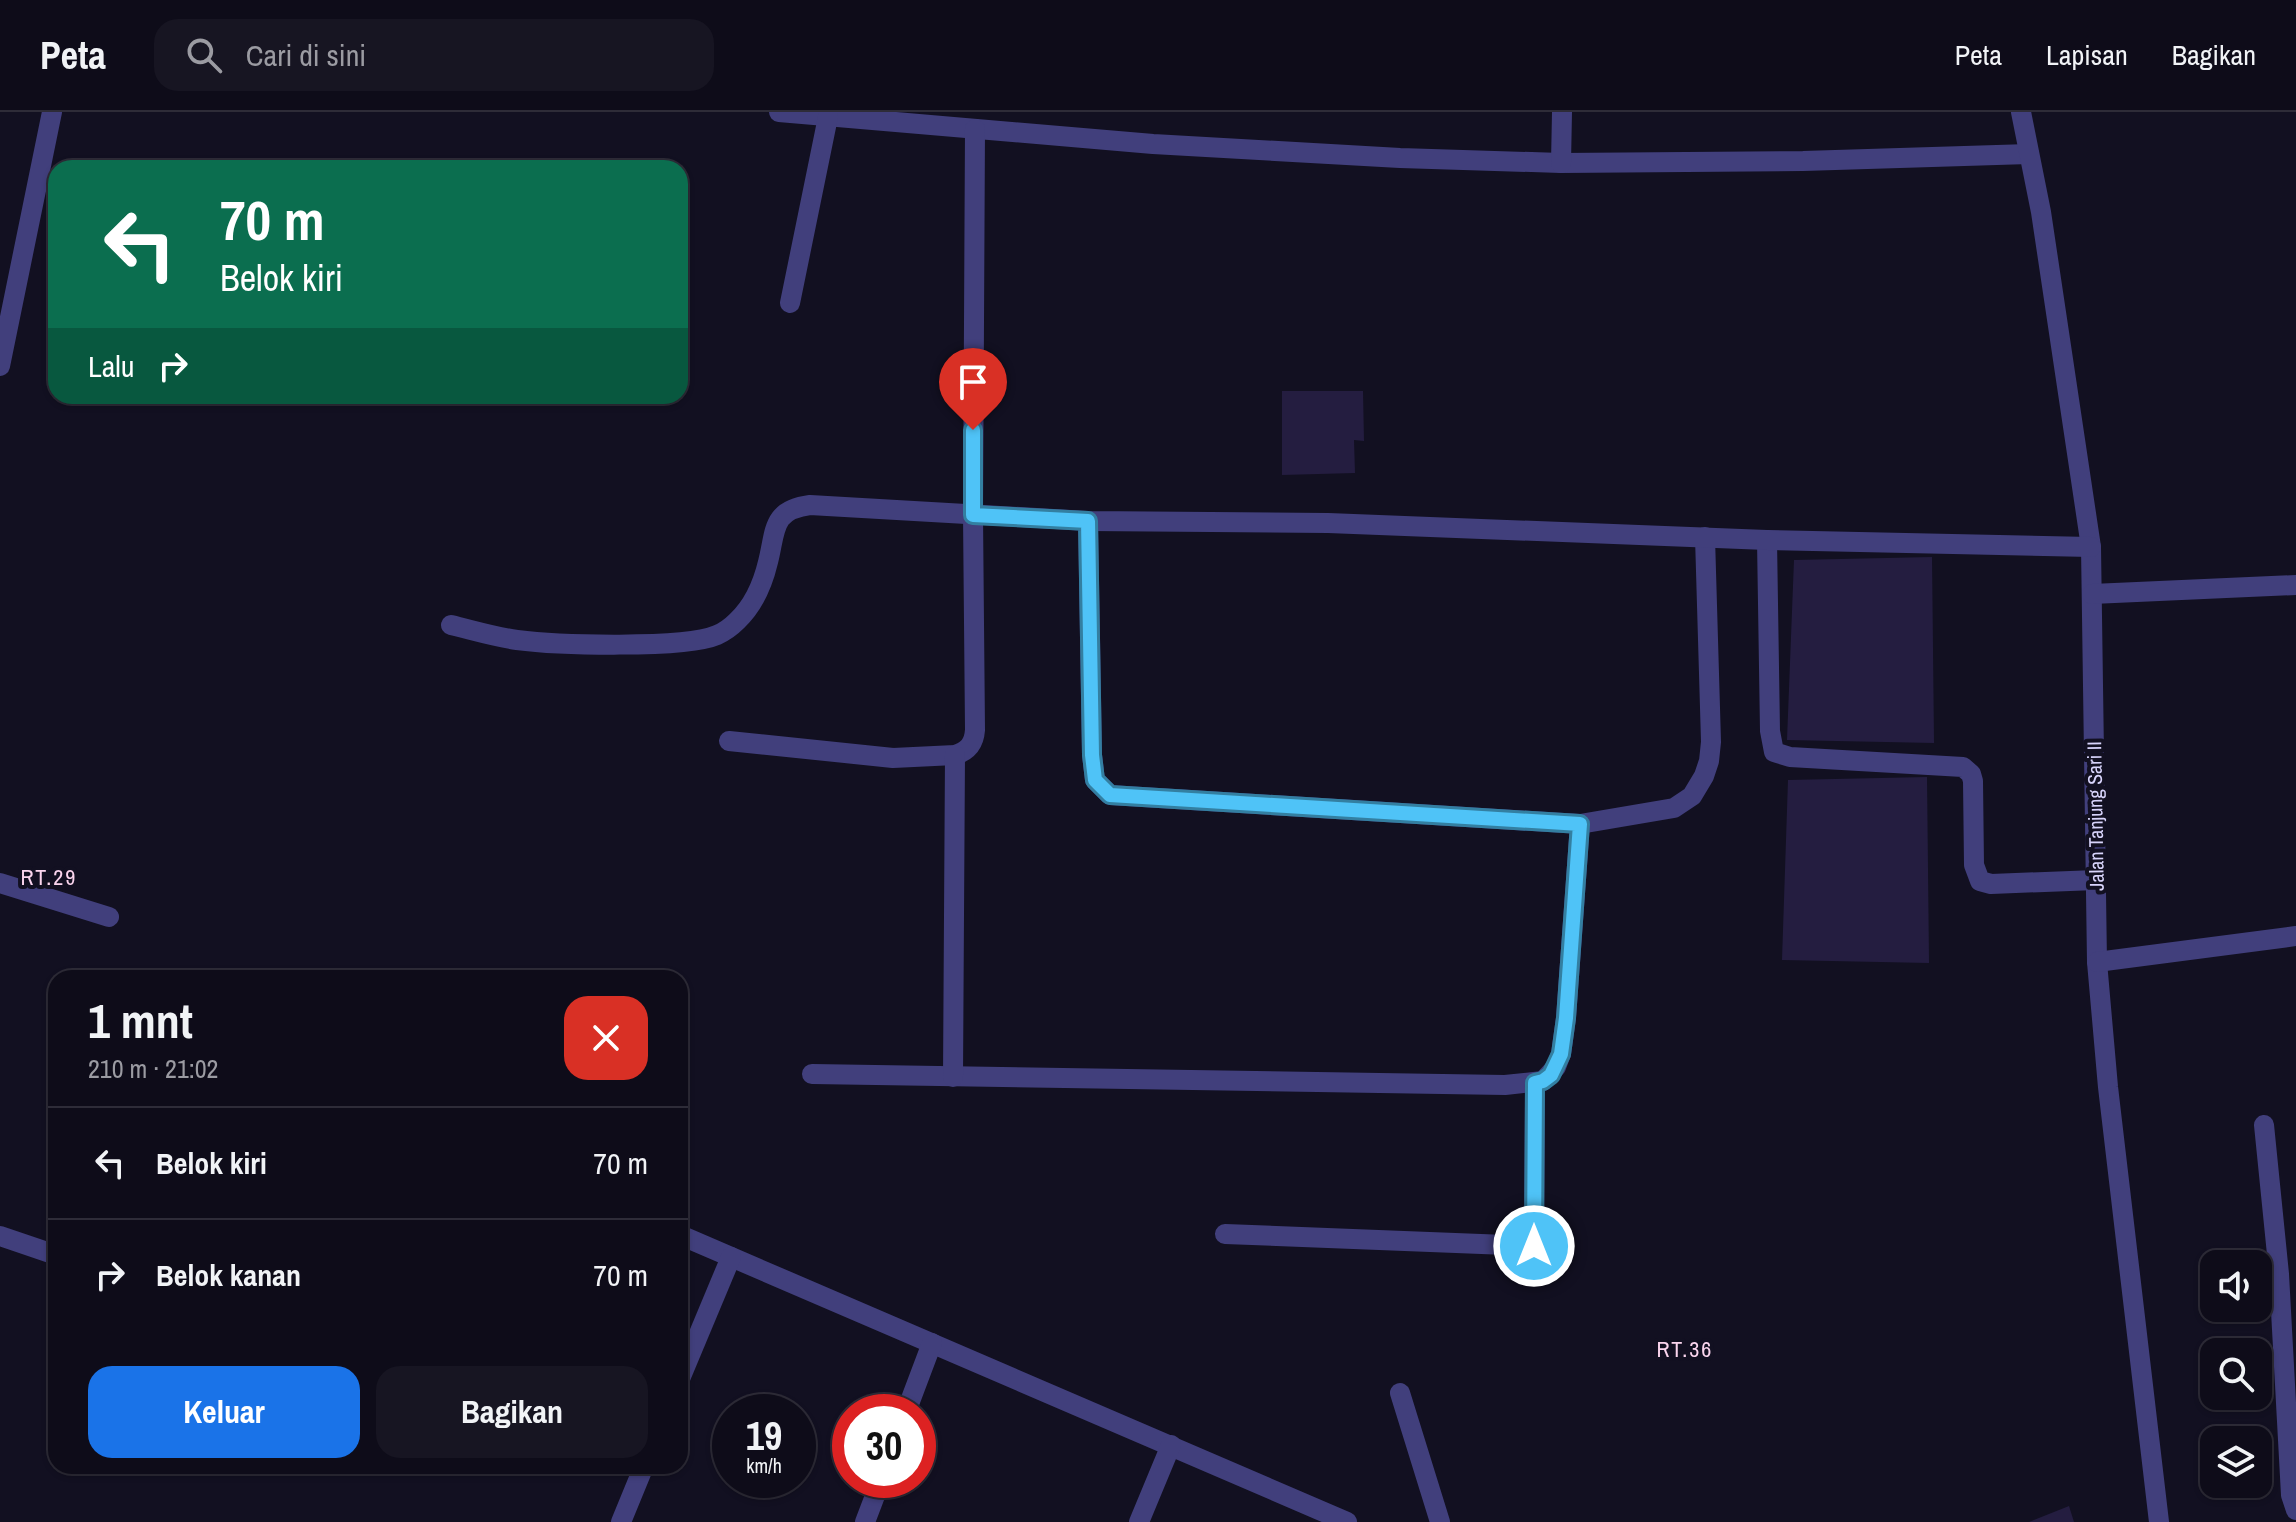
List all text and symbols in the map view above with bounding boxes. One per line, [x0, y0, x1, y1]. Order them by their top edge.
search box [154, 19, 714, 91]
text: Peta [40, 30, 106, 81]
icon: search [182, 33, 226, 77]
text: Cari di sini [246, 35, 366, 75]
text: Peta [1955, 36, 2002, 74]
text: Lapisan [2046, 36, 2128, 74]
text: Bagikan [2172, 36, 2256, 74]
text: 70 m [220, 182, 325, 257]
icon: left [88, 192, 192, 296]
text: Belok kiri [220, 254, 343, 302]
icon: right [151, 344, 195, 388]
text: Lalu [88, 346, 135, 386]
pin [939, 348, 1007, 430]
icon: arrive [951, 360, 995, 404]
street label: Jalan Tanjung Sari II [2080, 741, 2110, 891]
district label: RT.29 [21, 862, 77, 892]
text: 1 mnt [88, 988, 193, 1053]
button: close [564, 996, 648, 1080]
text: 210 m · 21:02 [88, 1051, 218, 1086]
icon: left [88, 1141, 132, 1185]
text: Belok kiri [156, 1143, 267, 1183]
text: 70 m [593, 1143, 648, 1183]
position arrow [1492, 1204, 1576, 1288]
map controls [2200, 1250, 2272, 1498]
button: sound [2200, 1250, 2272, 1322]
icon: right [88, 1253, 132, 1297]
text: Belok kanan [156, 1255, 301, 1295]
text: 70 m [593, 1255, 648, 1295]
district label: RT.36 [1657, 1334, 1713, 1364]
button: search [2200, 1338, 2272, 1410]
button: Keluar [88, 1366, 360, 1458]
button: Bagikan [376, 1366, 648, 1458]
speed limit sign: 30 [832, 1394, 936, 1498]
text: 19 [746, 1409, 782, 1462]
button: layers [2200, 1426, 2272, 1498]
text: km/h [746, 1452, 782, 1479]

